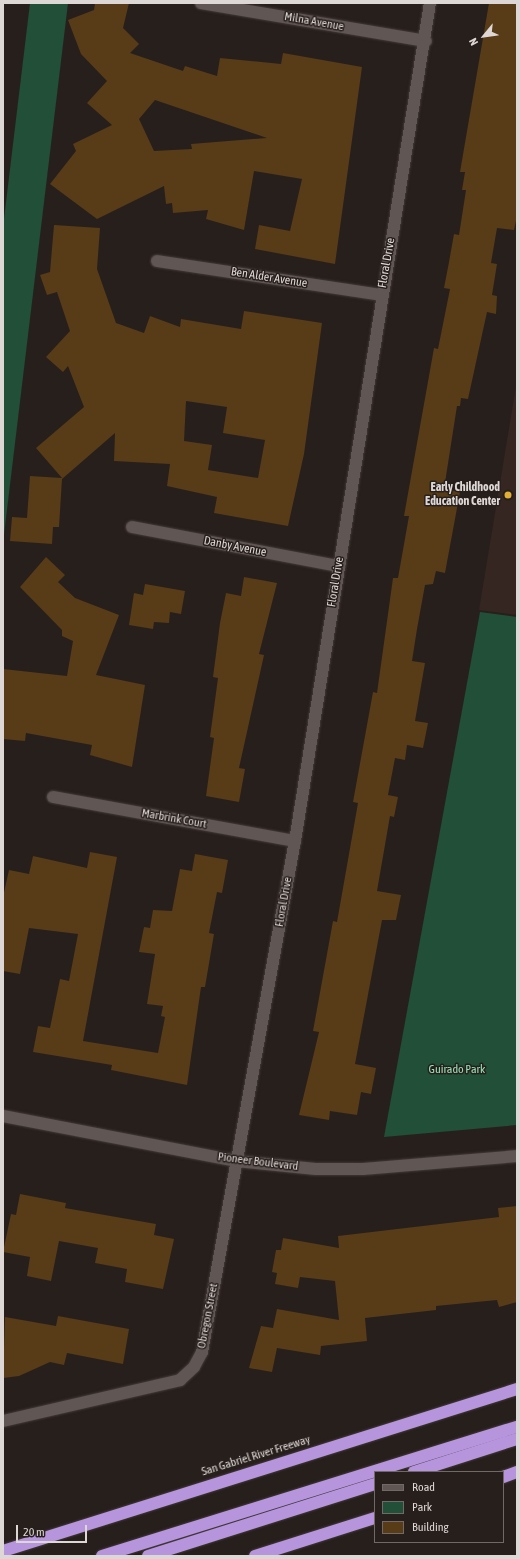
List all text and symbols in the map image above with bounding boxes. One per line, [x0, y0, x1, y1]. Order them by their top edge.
street label: Milna Avenue [283, 10, 345, 34]
north arrow [464, 16, 504, 56]
text: N [467, 36, 480, 48]
street label: Floral Drive [376, 237, 398, 289]
street label: Ben Alder Avenue [230, 265, 308, 291]
place label: Early Childhood Education Center [425, 481, 500, 509]
marker: Early Childhood Education Center [503, 490, 513, 500]
street label: Danby Avenue [202, 534, 268, 560]
street label: Floral Drive [325, 556, 347, 608]
street label: Marbrink Court [140, 806, 208, 832]
street label: Floral Drive [273, 876, 295, 928]
park label: Guirado Park [429, 1063, 485, 1077]
street label: Pioneer Boulevard [217, 1150, 299, 1174]
street label: Obregon Street [195, 1282, 221, 1350]
street label: San Gabriel River Freeway [200, 1433, 312, 1479]
legend [374, 1471, 504, 1543]
text: Road [412, 1480, 435, 1494]
text: Park [412, 1500, 432, 1514]
scale bar [18, 1517, 89, 1543]
text: Building [412, 1520, 449, 1534]
text: 20 m [23, 1525, 45, 1539]

